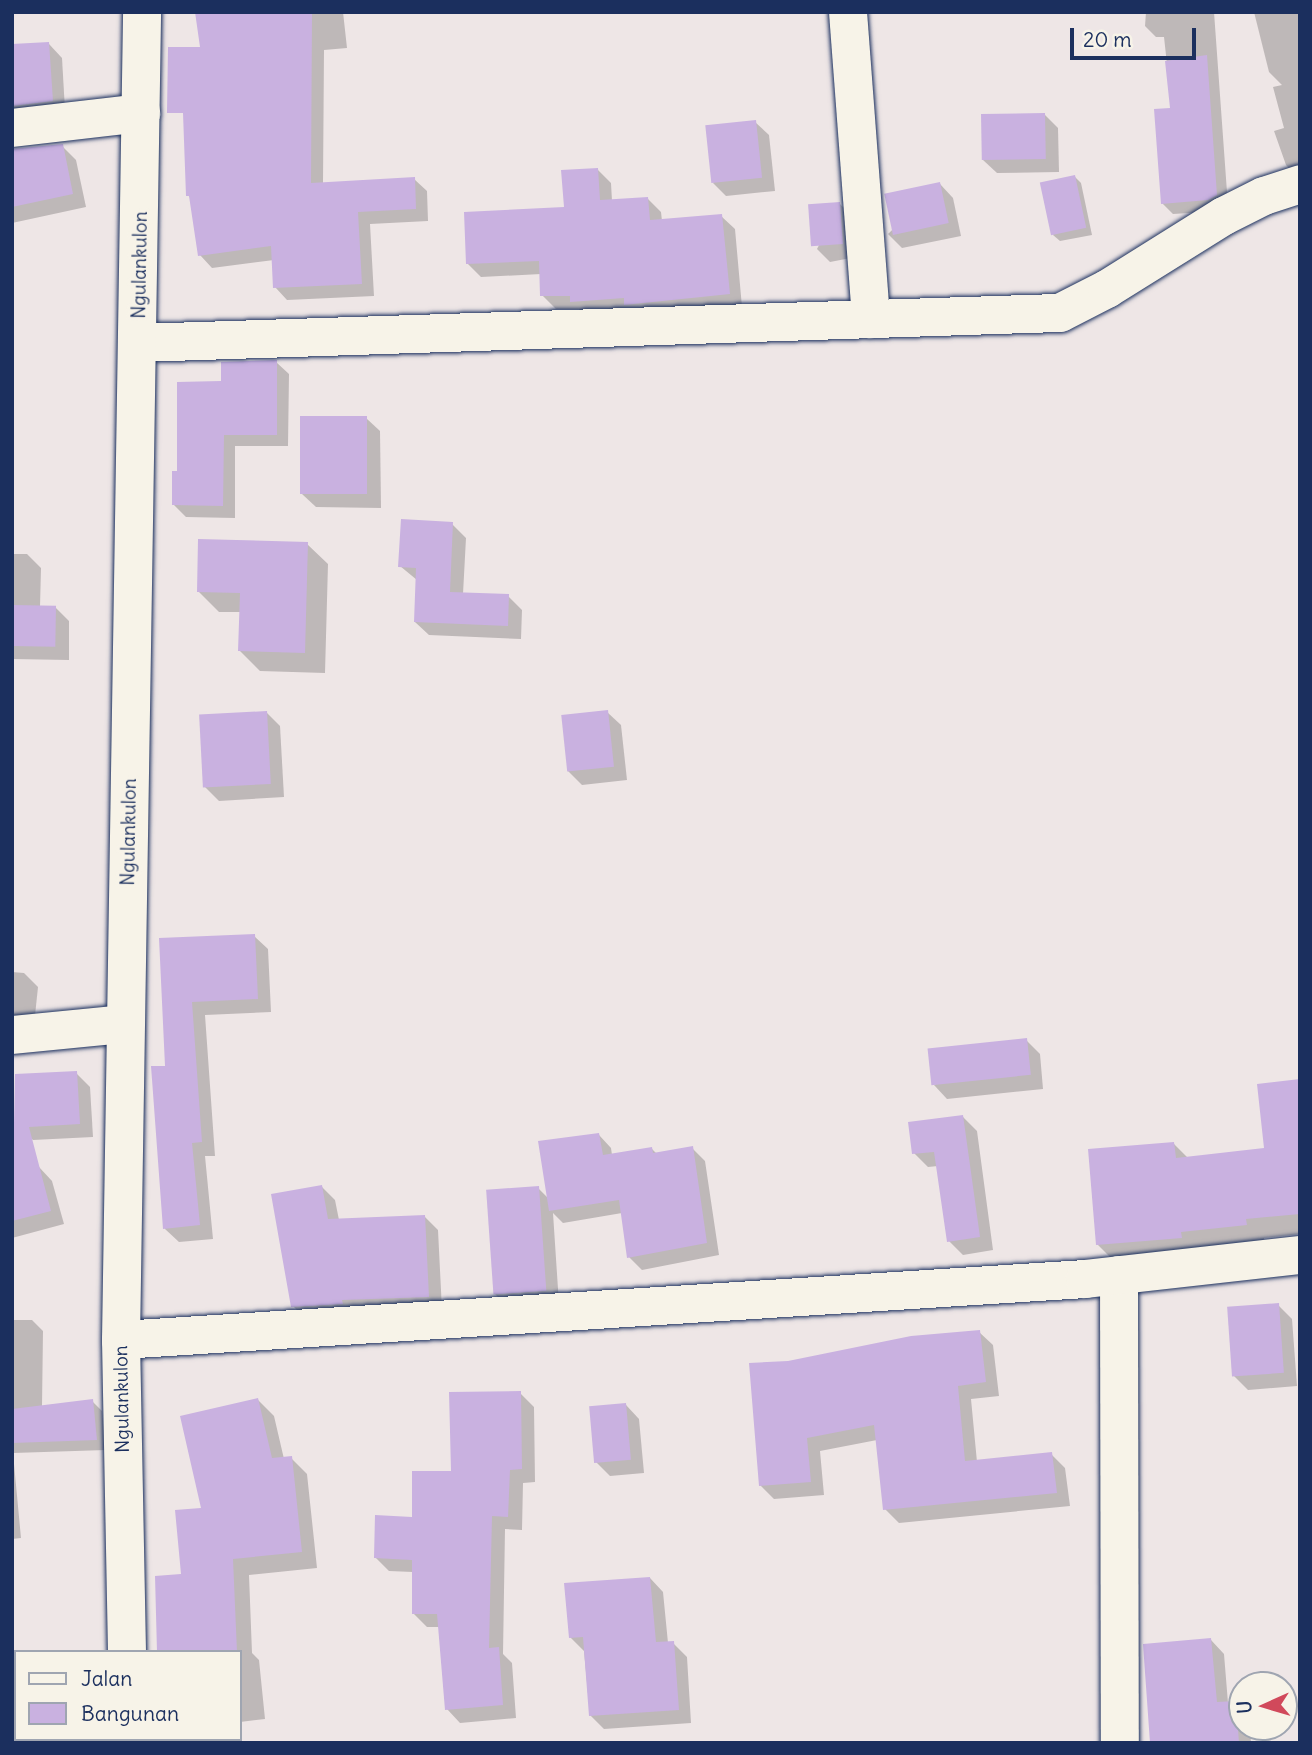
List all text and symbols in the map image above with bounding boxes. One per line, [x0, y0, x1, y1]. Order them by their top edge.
scale bar [1074, 14, 1200, 58]
text: 20 m [1083, 26, 1132, 53]
street label: Ngulankulon [128, 211, 152, 319]
street label: Ngulankulon [117, 778, 141, 886]
street label: Ngulankulon [110, 1345, 134, 1453]
legend [14, 1650, 242, 1741]
text: Jalan [81, 1665, 132, 1692]
north arrow [1228, 1671, 1298, 1741]
text: Bangunan [81, 1700, 179, 1727]
text: U [1232, 1700, 1256, 1715]

